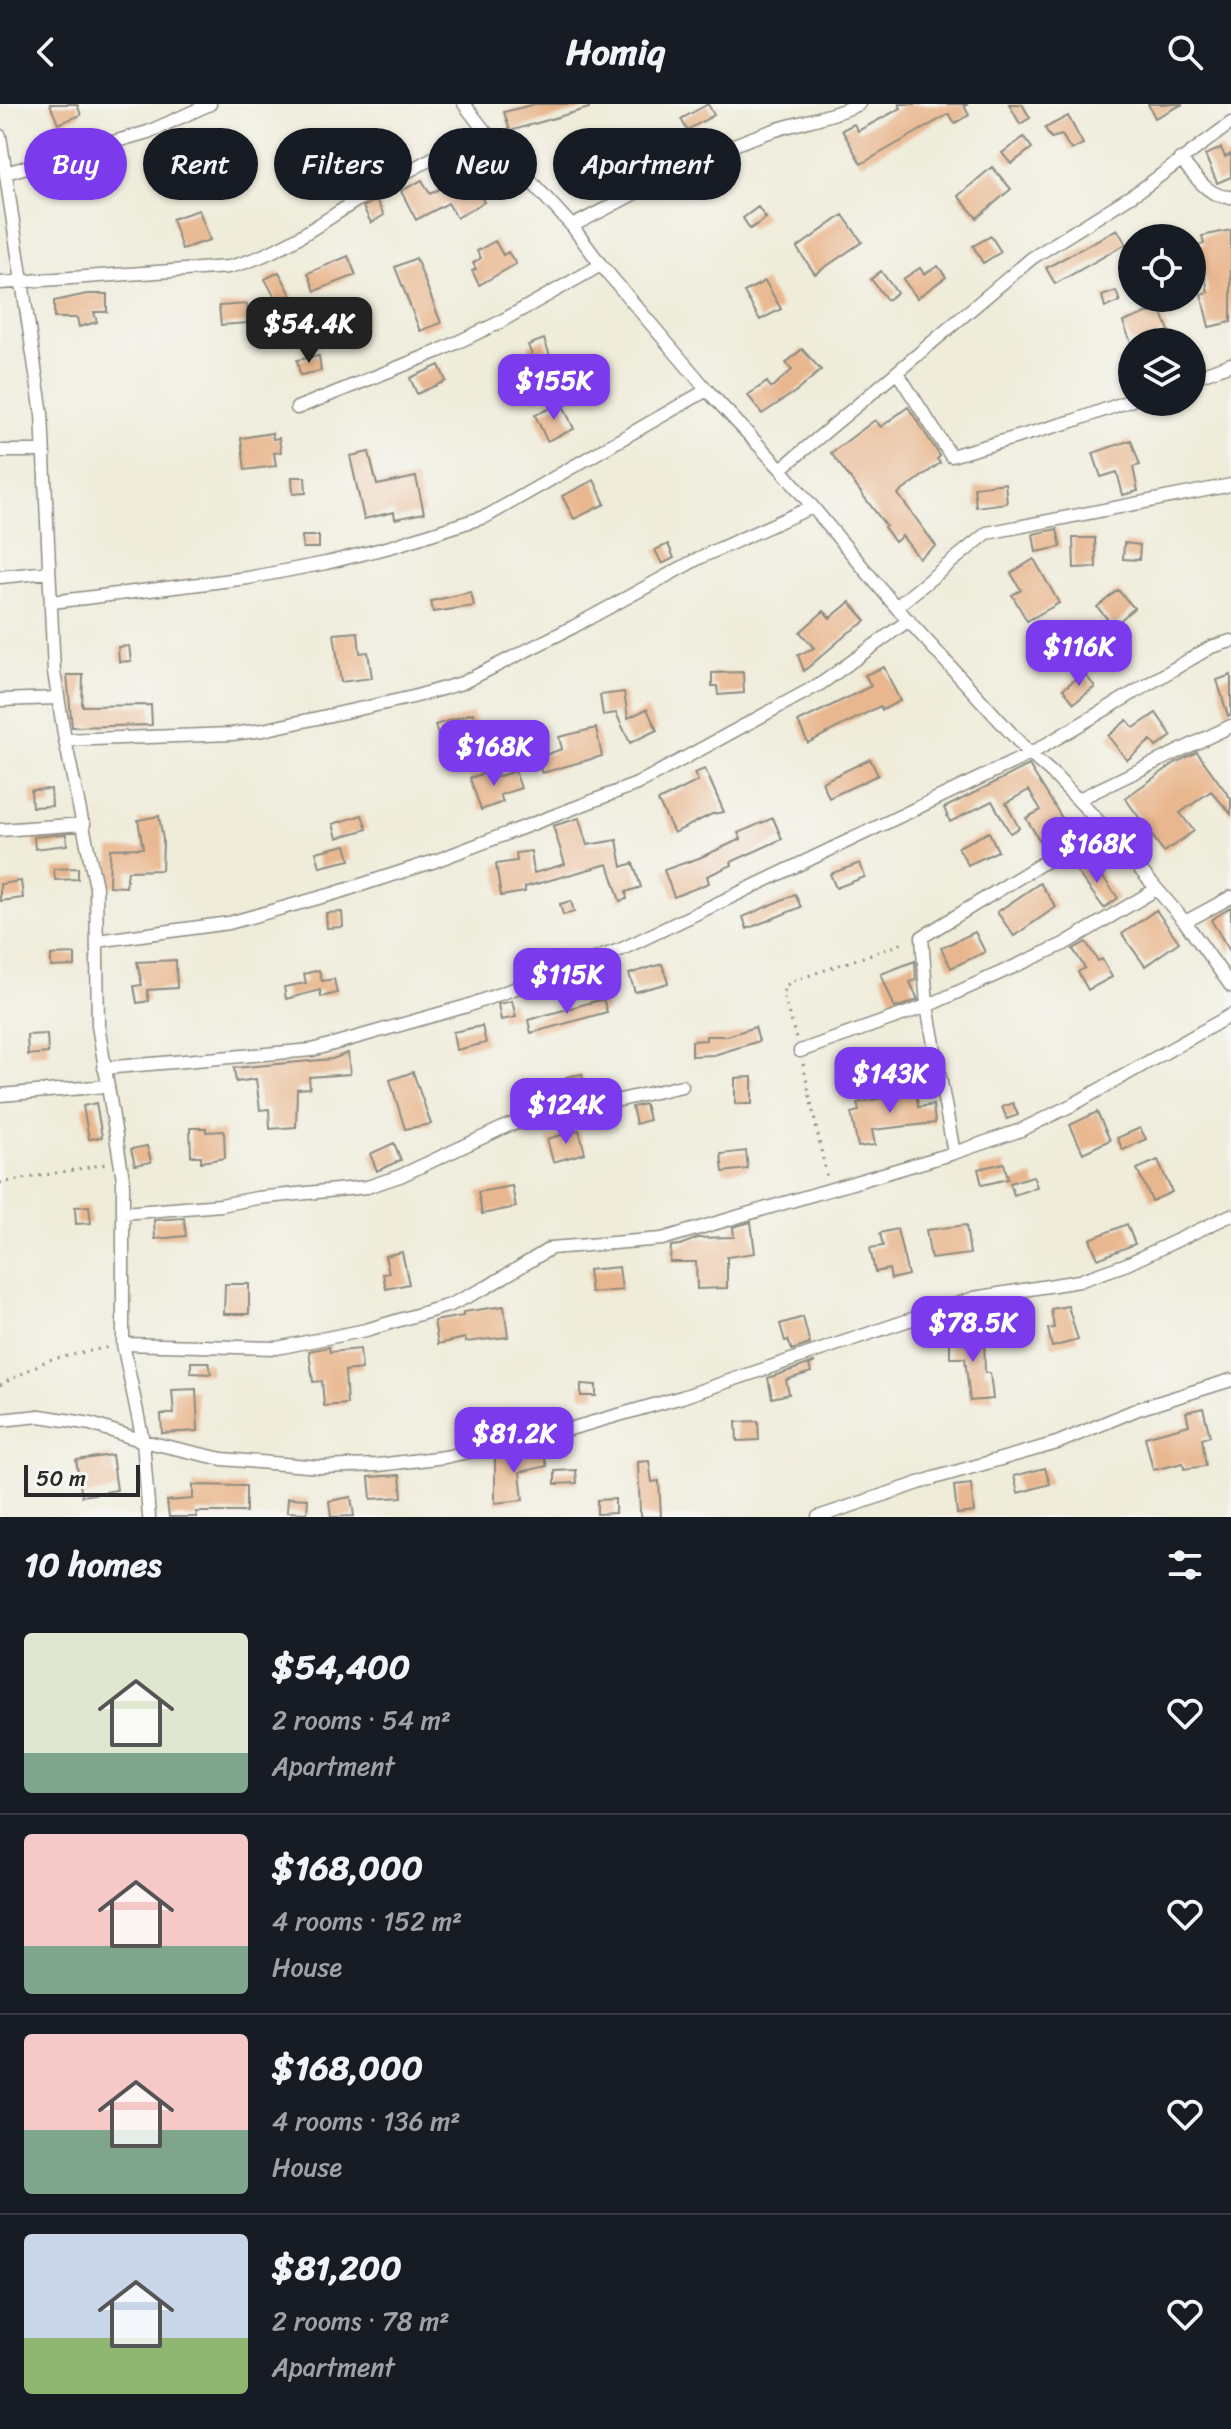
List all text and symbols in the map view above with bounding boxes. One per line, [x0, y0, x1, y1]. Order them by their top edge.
text: Homiq [566, 20, 665, 84]
icon: back [24, 30, 68, 74]
icon: search [1163, 30, 1207, 74]
chip: Buy [24, 128, 127, 200]
chip: Rent [143, 128, 258, 200]
chip: Filters [274, 128, 412, 200]
chip: New [428, 128, 537, 200]
chip: Apartment [553, 128, 741, 200]
map controls [1118, 224, 1206, 416]
button: locate [1118, 224, 1206, 312]
pin: $54.4K [244, 297, 374, 365]
text: $54.4K [264, 300, 354, 346]
button: layers [1118, 328, 1206, 416]
pin: $155K [498, 354, 610, 422]
text: $155K [516, 357, 592, 403]
pin: $116K [1023, 620, 1135, 688]
text: $116K [1044, 623, 1114, 669]
pin: $168K [438, 720, 550, 788]
text: $168K [457, 723, 531, 769]
pin: $168K [1041, 817, 1153, 885]
text: $168K [1060, 820, 1134, 866]
pin: $115K [511, 948, 623, 1016]
text: $115K [531, 951, 603, 997]
pin: $143K [834, 1047, 946, 1115]
text: $143K [853, 1050, 927, 1096]
pin: $124K [510, 1078, 622, 1146]
text: $124K [528, 1081, 604, 1127]
pin: $78.5K [908, 1296, 1038, 1364]
text: $78.5K [929, 1299, 1017, 1345]
pin: $81.2K [449, 1407, 579, 1475]
text: $81.2K [473, 1410, 556, 1456]
text: 50 m [36, 1459, 86, 1498]
scale bar [24, 1461, 140, 1497]
text: 10 homes [24, 1535, 162, 1595]
icon: filters [1163, 1543, 1207, 1587]
text: $54,400 [272, 1637, 410, 1697]
icon: home [88, 1665, 184, 1761]
icon: heart [1163, 1691, 1207, 1735]
text: 2 rooms · 54 m² [272, 1697, 451, 1743]
text: Apartment [272, 1743, 395, 1789]
text: $168,000 [272, 1838, 423, 1898]
icon: home [88, 1866, 184, 1962]
icon: heart [1163, 1892, 1207, 1936]
text: 4 rooms · 152 m² [272, 1898, 462, 1944]
text: House [272, 1944, 342, 1990]
text: $168,000 [272, 2038, 423, 2098]
icon: home [88, 2066, 184, 2162]
icon: heart [1163, 2092, 1207, 2136]
text: 4 rooms · 136 m² [272, 2098, 460, 2144]
text: House [272, 2144, 342, 2190]
text: $81,200 [272, 2238, 402, 2298]
icon: home [88, 2266, 184, 2362]
icon: heart [1163, 2292, 1207, 2336]
text: 2 rooms · 78 m² [272, 2298, 449, 2344]
text: Apartment [272, 2344, 395, 2390]

